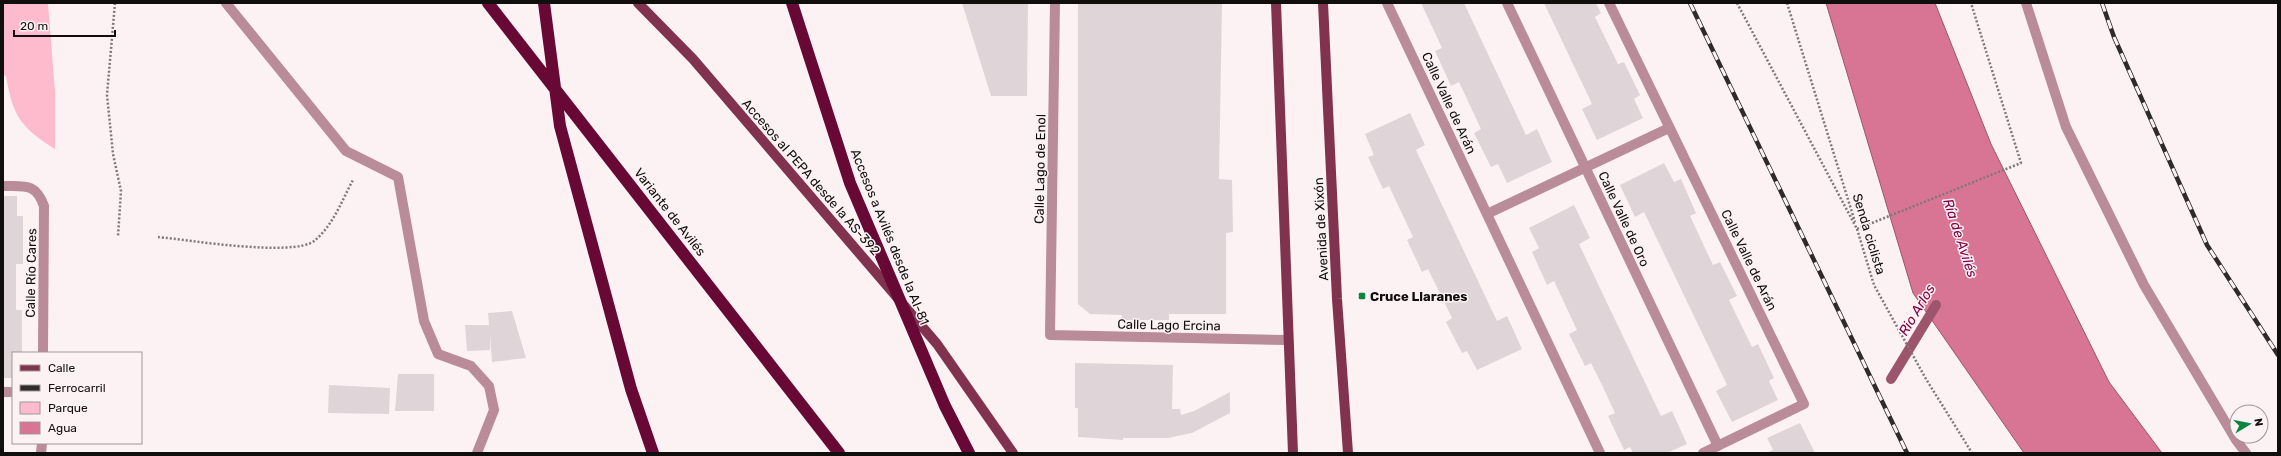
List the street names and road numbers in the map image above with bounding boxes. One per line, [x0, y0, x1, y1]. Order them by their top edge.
street label: Calle Valle de Arán [1419, 50, 1479, 156]
street label: Accesos al PEPA desde la AS-392 [739, 96, 883, 258]
street label: Calle Lago de Enol [1032, 114, 1049, 224]
street label: Accesos a Avilés desde la AI-81 [848, 147, 932, 327]
street label: Variante de Avilés [631, 165, 709, 259]
street label: Calle Valle de Oro [1595, 169, 1653, 269]
street label: Avenida de Xixón [1311, 177, 1331, 281]
street label: Senda ciclista [1850, 192, 1888, 276]
street label: Calle Valle de Arán [1718, 207, 1780, 313]
street label: Calle Río Cares [23, 228, 39, 318]
street label: Calle Lago Ercina [1117, 317, 1221, 334]

